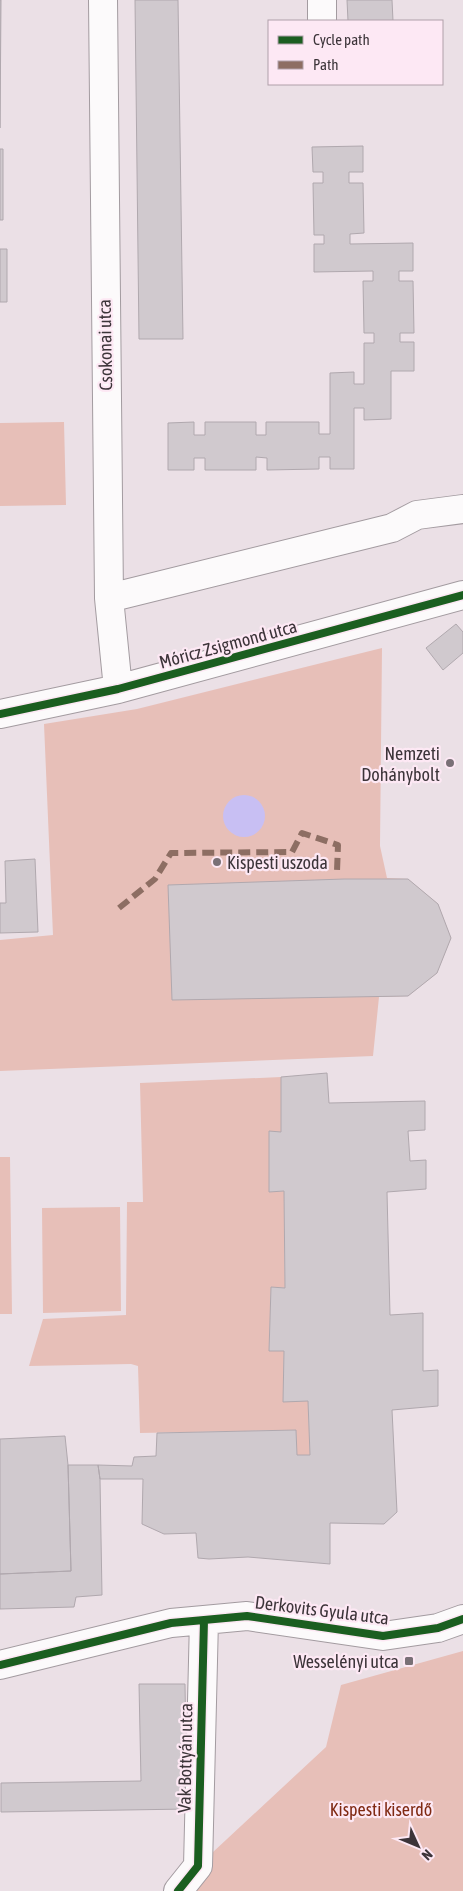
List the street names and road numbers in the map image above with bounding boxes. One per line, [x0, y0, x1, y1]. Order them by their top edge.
street label: Csokonai utca [94, 299, 116, 391]
street label: Móricz Zsigmond utca [157, 616, 299, 672]
street label: Derkovits Gyula utca [254, 1591, 390, 1629]
street label: Vak Bottyán utca [174, 1703, 196, 1813]

